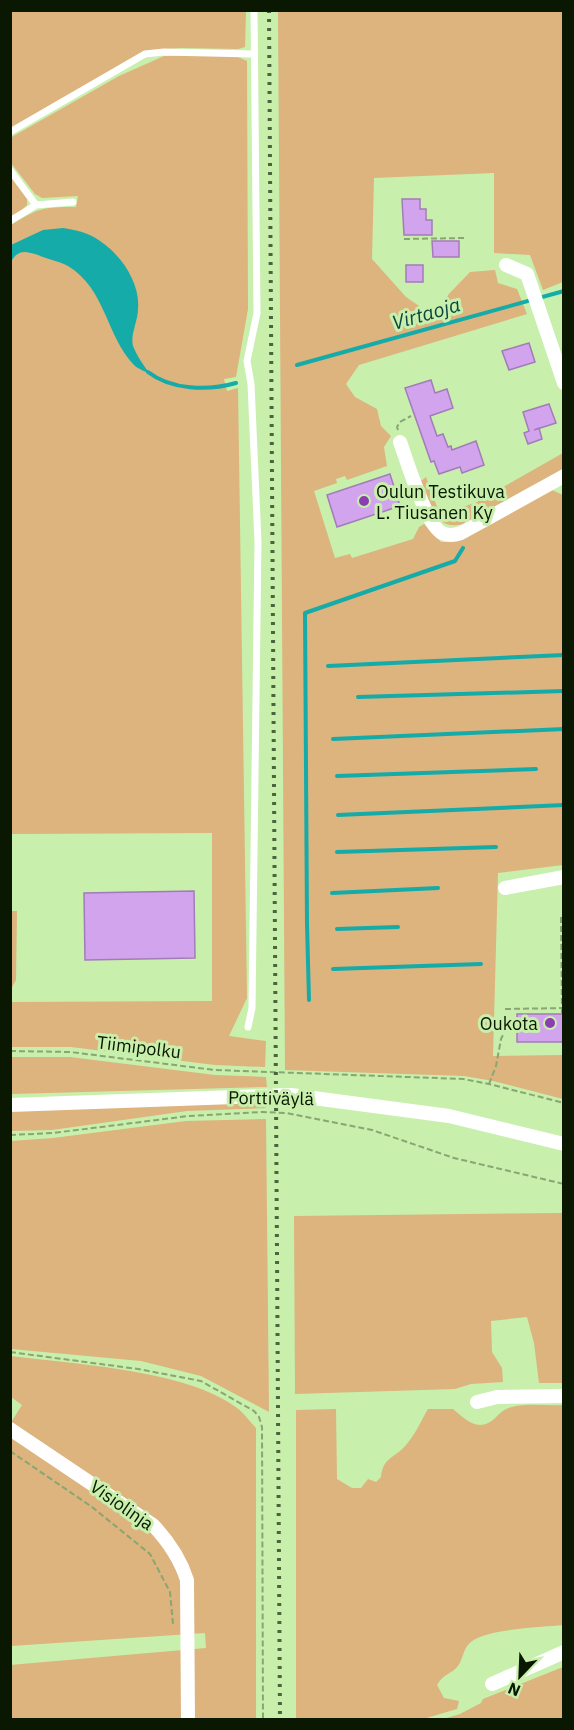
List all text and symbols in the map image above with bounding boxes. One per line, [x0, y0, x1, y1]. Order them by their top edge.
water label: Virtaoja [389, 290, 463, 336]
place label: Oulun Testikuva L. Tiusanen Ky [376, 480, 505, 524]
marker: Oulun Testikuva L. Tiusanen Ky [357, 494, 371, 508]
place label: Oukota [480, 1012, 538, 1035]
marker: Oukota [543, 1016, 557, 1030]
street label: Tiimipolku [96, 1030, 182, 1064]
street label: Porttiväylä [228, 1086, 315, 1110]
street label: Visiolinja [86, 1475, 159, 1535]
north arrow [490, 1646, 550, 1706]
text: N [505, 1678, 523, 1701]

